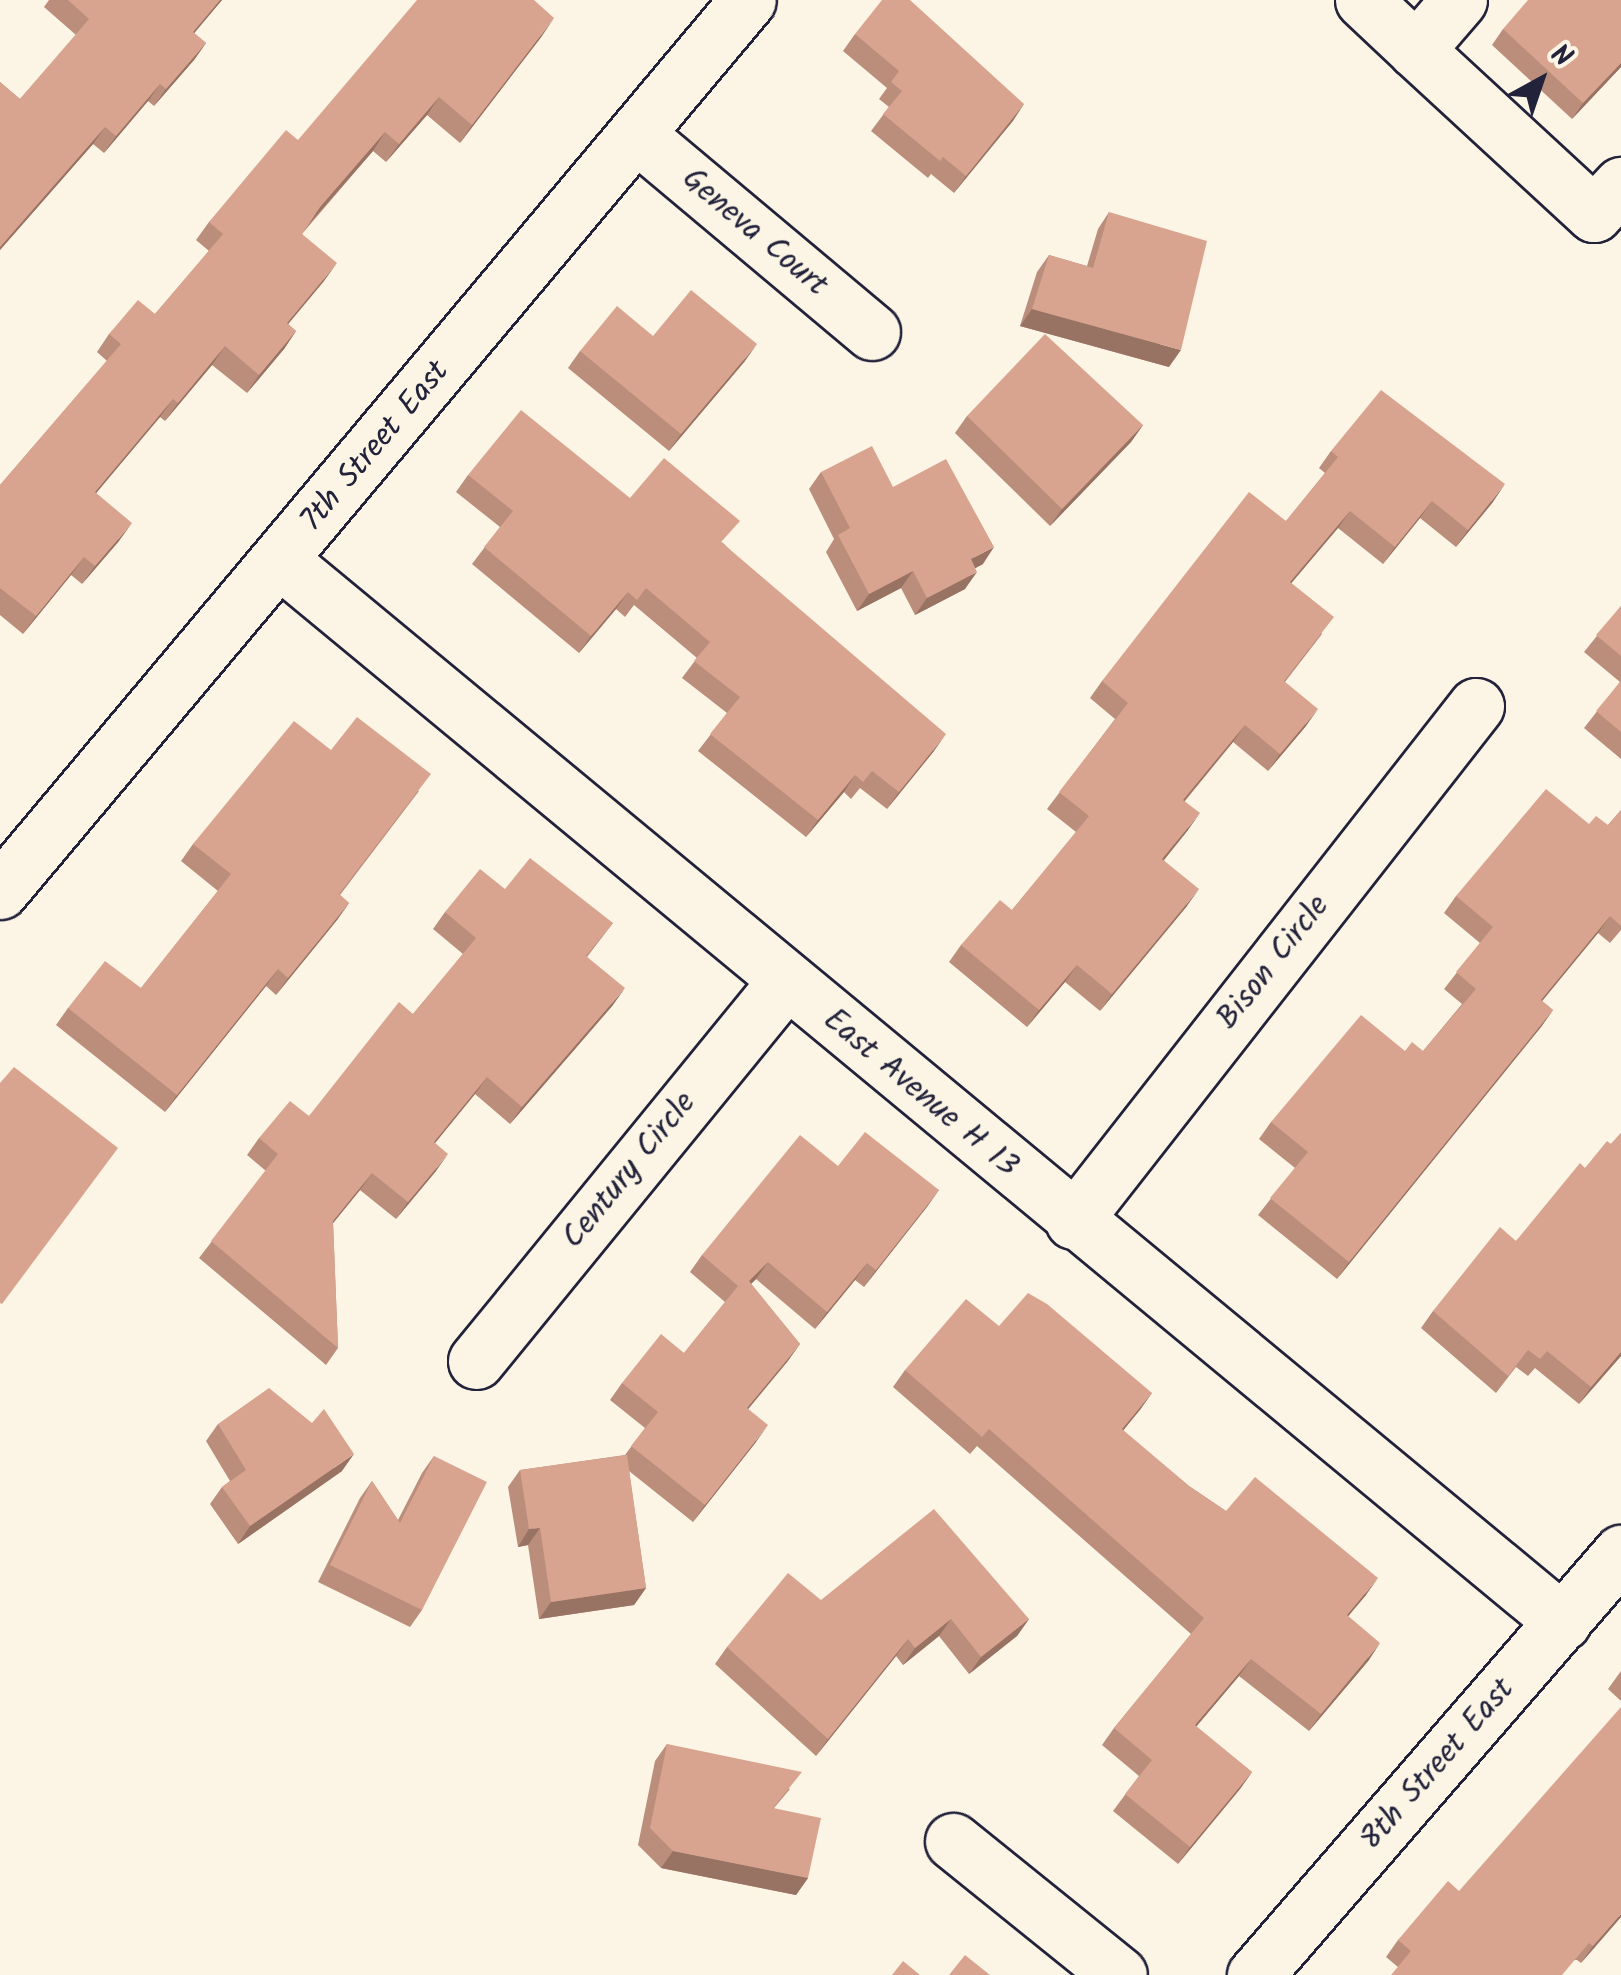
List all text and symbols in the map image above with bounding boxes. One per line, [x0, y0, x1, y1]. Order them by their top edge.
north arrow [1491, 30, 1591, 130]
text: N [1539, 34, 1582, 80]
street label: Geneva Court [673, 161, 835, 305]
street label: 7th Street East [294, 354, 458, 540]
street label: Bison Circle [1210, 888, 1338, 1038]
street label: East Avenue H 13 [815, 1001, 1025, 1187]
street label: Century Circle [555, 1085, 705, 1257]
street label: 8th Street East [1353, 1671, 1523, 1859]

